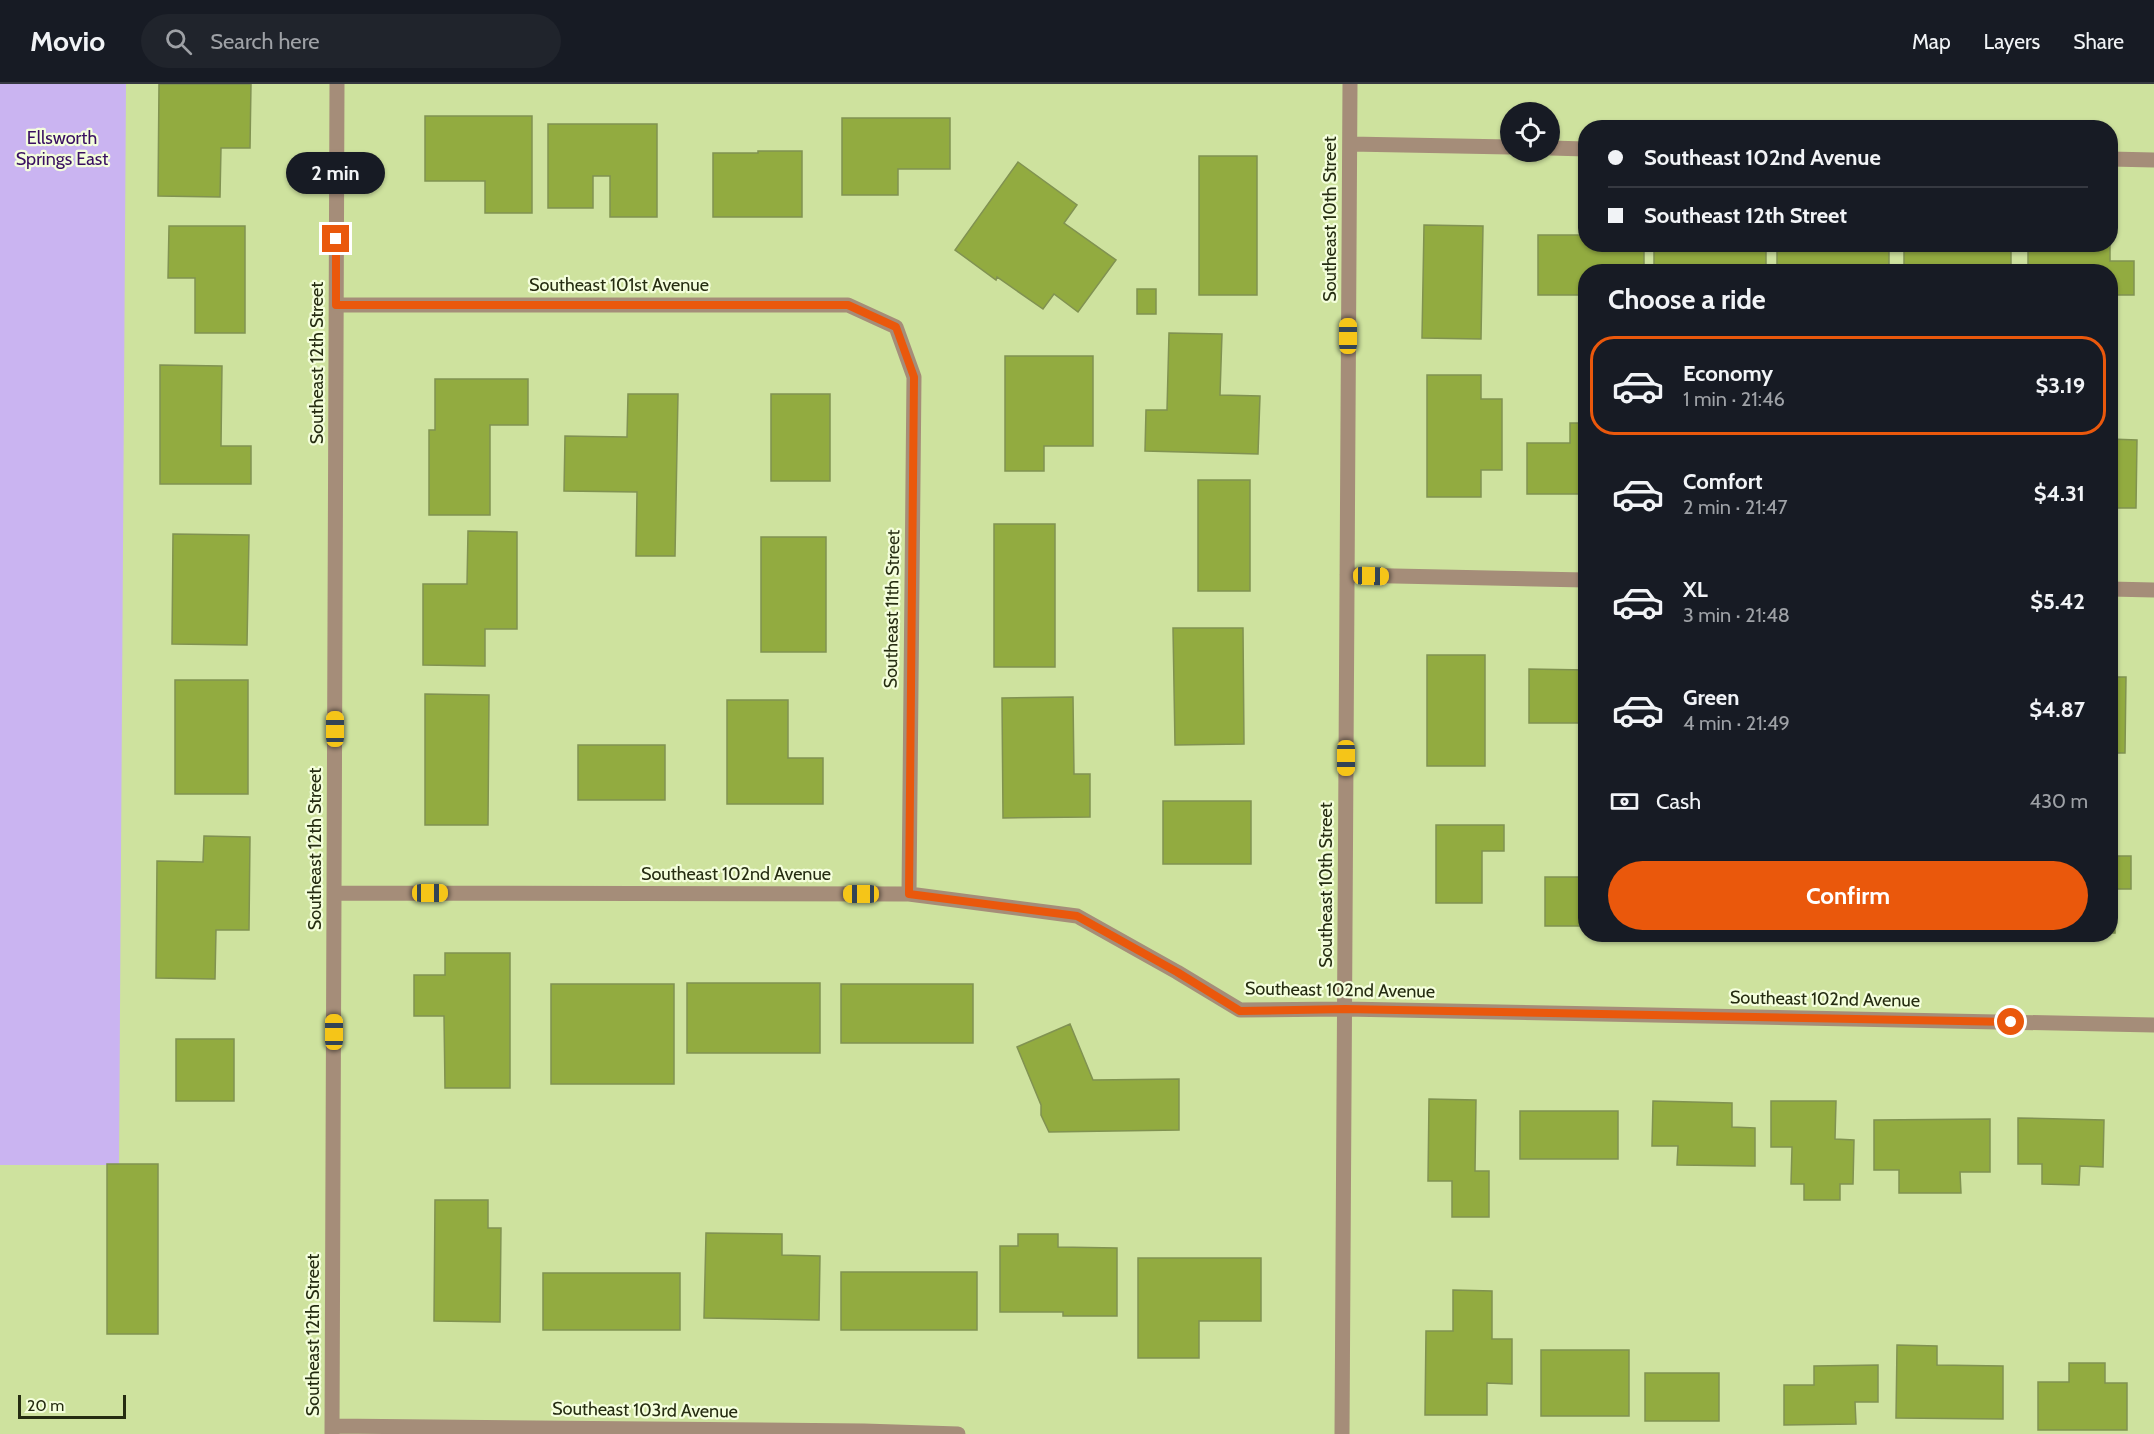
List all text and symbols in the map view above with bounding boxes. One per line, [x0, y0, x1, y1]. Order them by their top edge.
search box [141, 14, 561, 68]
text: Movio [30, 24, 105, 58]
icon: search [162, 25, 195, 58]
text: Search here [210, 28, 320, 55]
text: Map [1912, 29, 1951, 54]
text: Layers [1984, 29, 2040, 54]
text: Share [2073, 29, 2124, 54]
map controls [1500, 102, 1560, 162]
button: locate [1500, 102, 1560, 162]
park label: Ellsworth Springs East [16, 127, 108, 170]
street label: Southeast 10th Street [1319, 136, 1341, 302]
text: Southeast 102nd Avenue [1644, 144, 1881, 171]
callout: 2 min [286, 152, 386, 194]
text: 2 min [311, 161, 360, 185]
text: Southeast 12th Street [1644, 202, 1847, 229]
route end [322, 225, 349, 252]
street label: Southeast 101st Avenue [529, 274, 709, 296]
street label: Southeast 12th Street [306, 282, 328, 444]
text: Choose a ride [1608, 283, 1766, 316]
car [1339, 318, 1357, 354]
icon: car [1611, 359, 1665, 413]
text: Economy [1683, 360, 1773, 387]
text: $3.19 [2035, 372, 2085, 399]
text: 1 min · 21:46 [1683, 387, 1785, 411]
icon: car [1611, 467, 1665, 521]
text: Comfort [1683, 468, 1762, 495]
text: $4.31 [2034, 480, 2085, 507]
text: 2 min · 21:47 [1683, 495, 1787, 519]
street label: Southeast 11th Street [880, 529, 904, 689]
car [1353, 567, 1389, 585]
icon: car [1611, 575, 1665, 629]
text: XL [1683, 576, 1708, 603]
text: $5.42 [2030, 588, 2085, 615]
text: 3 min · 21:48 [1683, 603, 1790, 627]
icon: car [1611, 683, 1665, 737]
text: Green [1683, 684, 1739, 711]
text: $4.87 [2029, 696, 2085, 723]
car [326, 711, 344, 747]
text: 4 min · 21:49 [1683, 711, 1790, 735]
car [1337, 740, 1355, 776]
street label: Southeast 12th Street [304, 768, 326, 930]
icon: cash [1608, 785, 1641, 818]
text: Cash [1656, 788, 1701, 815]
text: 430 m [2030, 789, 2088, 813]
street label: Southeast 10th Street [1315, 802, 1337, 968]
button: Confirm [1608, 861, 2088, 930]
street label: Southeast 102nd Avenue [641, 863, 831, 885]
car [412, 884, 448, 902]
car [843, 885, 879, 903]
street label: Southeast 102nd Avenue [1245, 977, 1435, 1003]
street label: Southeast 102nd Avenue [1730, 986, 1920, 1012]
route start [1997, 1008, 2024, 1035]
car [325, 1014, 343, 1050]
street label: Southeast 12th Street [302, 1254, 324, 1416]
scale bar [18, 1392, 126, 1420]
text: 20 m [27, 1396, 64, 1415]
street label: Southeast 103rd Avenue [552, 1397, 738, 1423]

